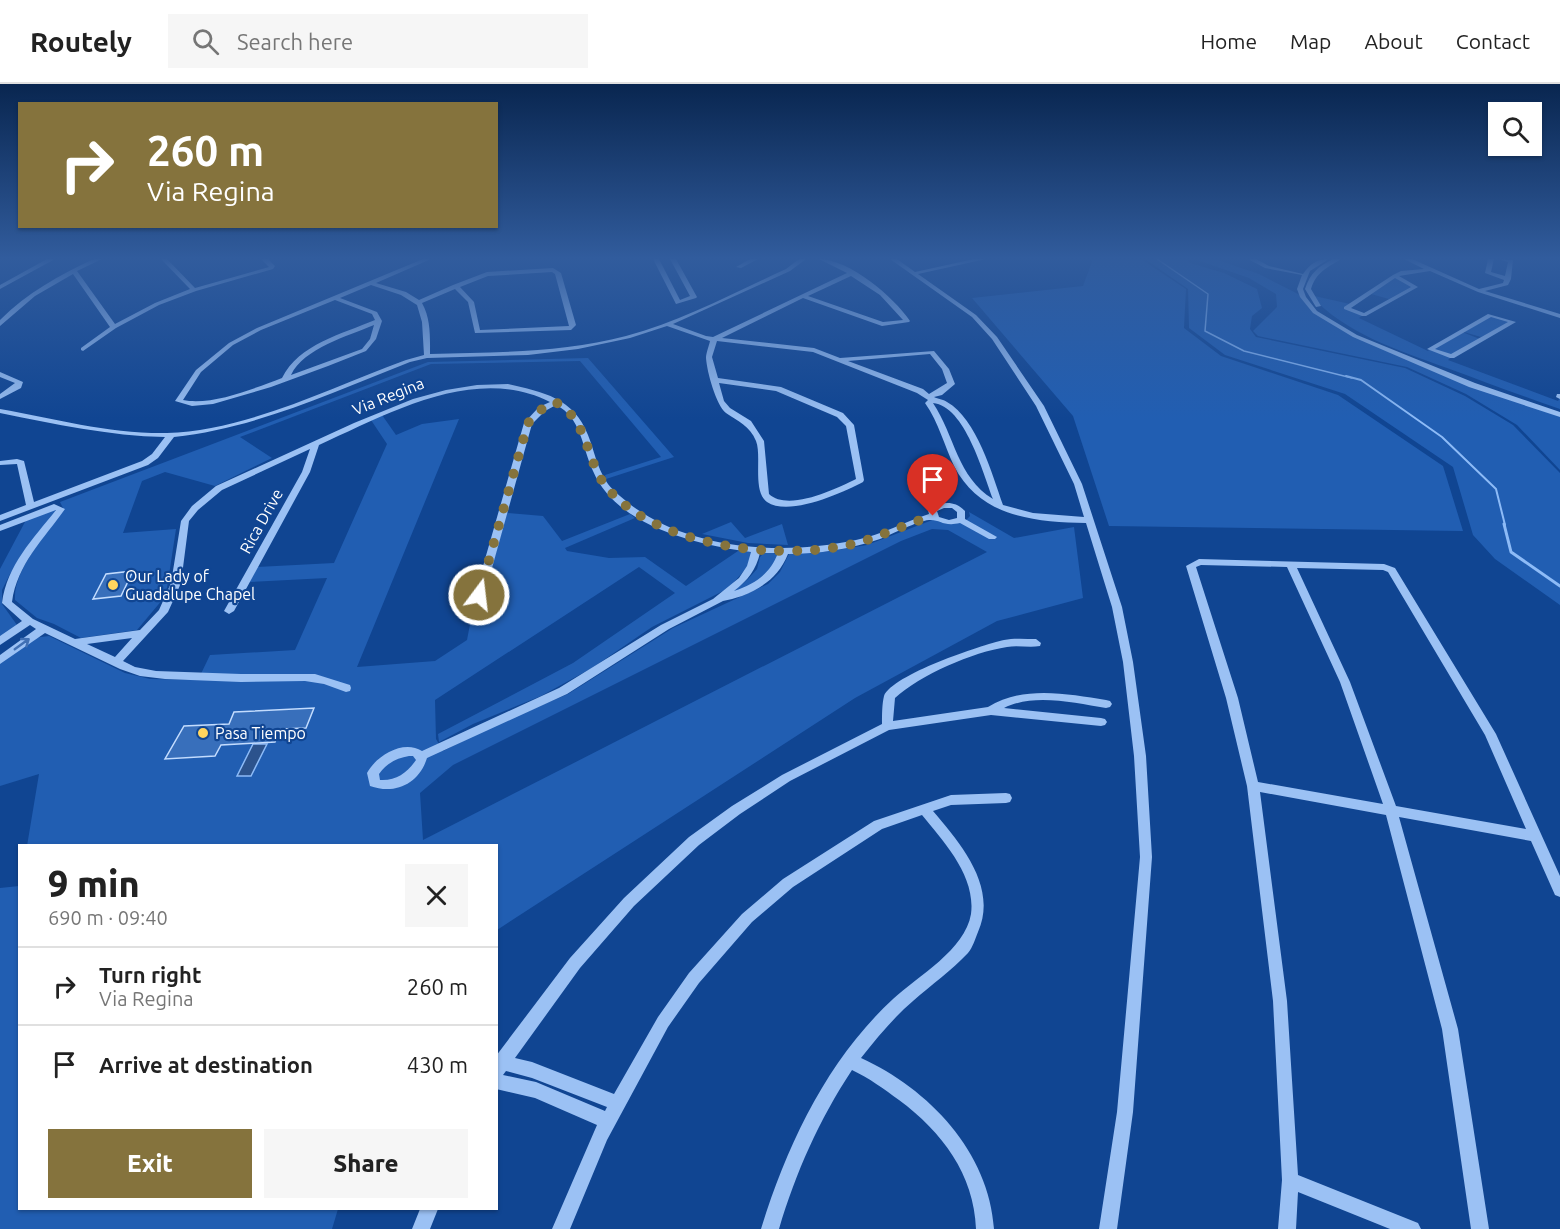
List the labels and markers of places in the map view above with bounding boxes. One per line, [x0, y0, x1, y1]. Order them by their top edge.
pin [907, 454, 958, 516]
place label: Our Lady of Guadalupe Chapel [125, 567, 255, 603]
marker: Our Lady of Guadalupe Chapel [106, 578, 120, 592]
place label: Pasa Tiempo [215, 724, 306, 742]
marker: Pasa Tiempo [196, 726, 210, 740]

